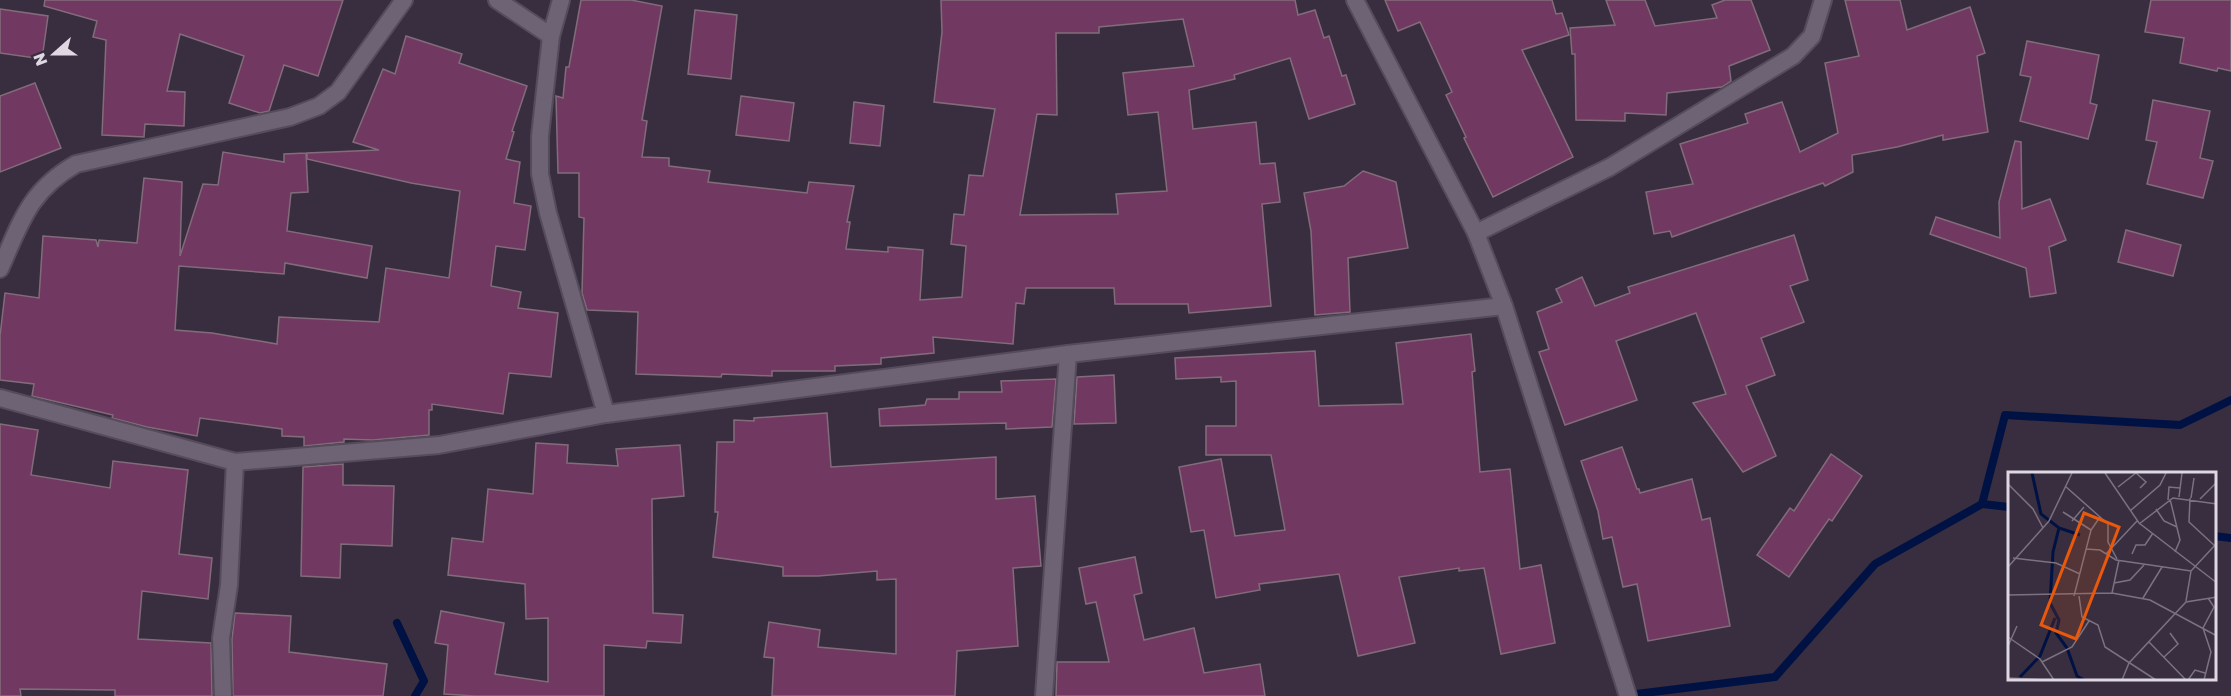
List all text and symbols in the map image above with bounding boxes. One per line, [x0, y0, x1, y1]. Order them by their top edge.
north arrow [24, 24, 84, 84]
text: N [28, 50, 52, 69]
inset map [2008, 472, 2216, 681]

